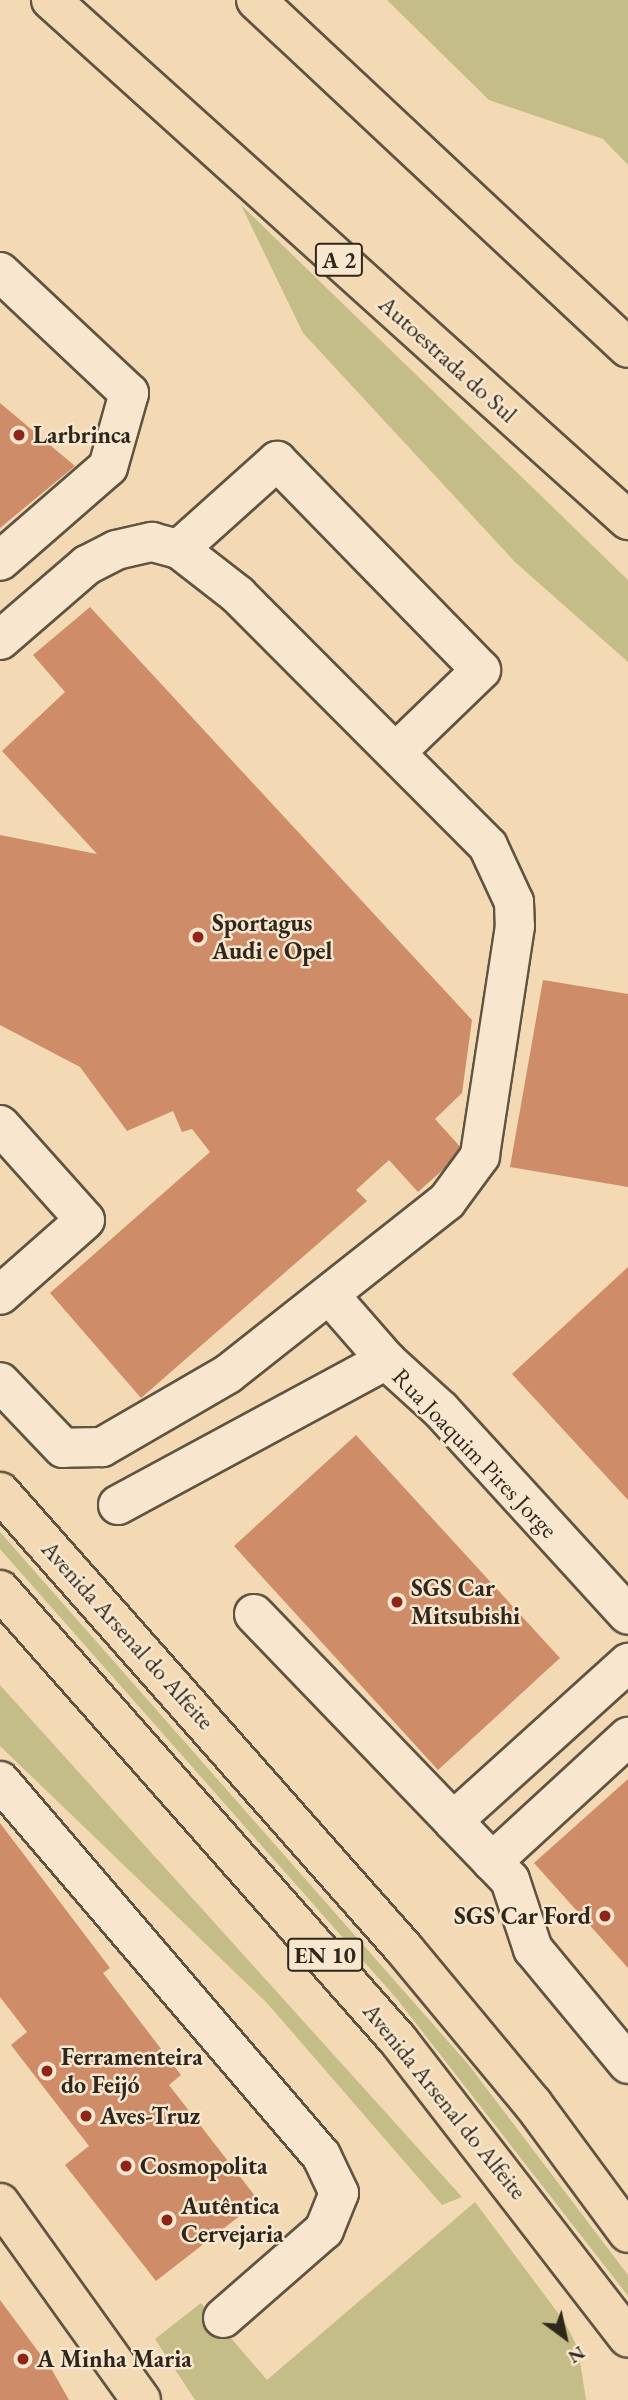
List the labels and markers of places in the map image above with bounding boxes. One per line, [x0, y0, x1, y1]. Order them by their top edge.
place label: Larbrinca [33, 421, 131, 449]
marker: Larbrinca [11, 427, 27, 443]
place label: Sportagus Audi e Opel [212, 909, 332, 965]
marker: Sportagus Audi e Opel [190, 929, 206, 945]
place label: SGS Car Mitsubishi [411, 1574, 520, 1630]
marker: SGS Car Mitsubishi [389, 1594, 405, 1610]
place label: SGS Car Ford [454, 1902, 591, 1930]
marker: SGS Car Ford [597, 1908, 613, 1924]
place label: Ferramenteira do Feijó [61, 2043, 203, 2099]
marker: Ferramenteira do Feijó [39, 2063, 55, 2079]
place label: Aves-Truz [100, 2102, 200, 2130]
marker: Aves-Truz [78, 2108, 94, 2124]
place label: Cosmopolita [140, 2152, 268, 2180]
marker: Cosmopolita [118, 2158, 134, 2174]
place label: Autêntica Cervejaria [181, 2192, 284, 2248]
marker: Autêntica Cervejaria [159, 2212, 175, 2228]
place label: A Minha Maria [37, 2345, 192, 2373]
marker: A Minha Maria [15, 2351, 31, 2367]

